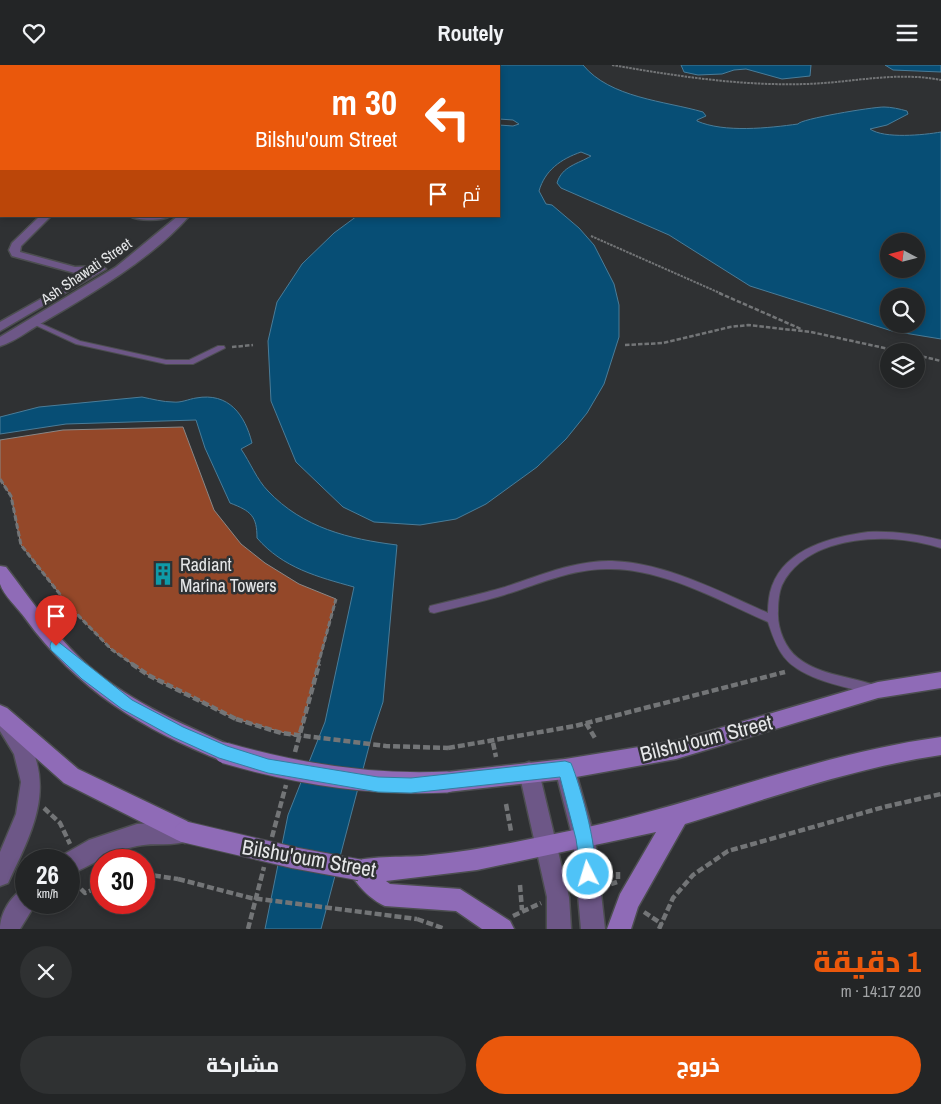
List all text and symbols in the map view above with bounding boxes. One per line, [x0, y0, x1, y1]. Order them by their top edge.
text: Routely [437, 18, 504, 48]
icon: heart [20, 19, 48, 47]
icon: menu [893, 19, 921, 47]
text: 30 m [332, 79, 397, 126]
icon: left [415, 85, 480, 150]
text: Bilshu'oum Street [255, 124, 397, 154]
icon: arrive [424, 180, 452, 208]
text: ثم [462, 181, 480, 207]
street label: Ash Shawati Street [36, 233, 136, 310]
north arrow [880, 233, 925, 277]
map controls [880, 233, 925, 388]
button: search [880, 288, 925, 333]
button: layers [880, 343, 925, 388]
place label: Radiant Marina Towers [180, 552, 277, 598]
building icon: Radiant Marina Towers [150, 561, 176, 587]
pin [35, 595, 77, 646]
icon: arrive [42, 602, 70, 630]
street label: Bilshu'oum Street [637, 708, 775, 768]
street label: Bilshu'oum Street [240, 832, 378, 884]
position arrow [561, 847, 613, 899]
speed limit sign: 30 [90, 849, 155, 914]
text: 26 [36, 858, 59, 892]
text: km/h [37, 886, 58, 902]
text: 1 دقيقة [813, 941, 921, 981]
button: close [20, 946, 72, 998]
text: 220 m · 14:17 [841, 980, 921, 1002]
button: مشاركة [20, 1036, 466, 1094]
button: خروج [476, 1036, 921, 1094]

